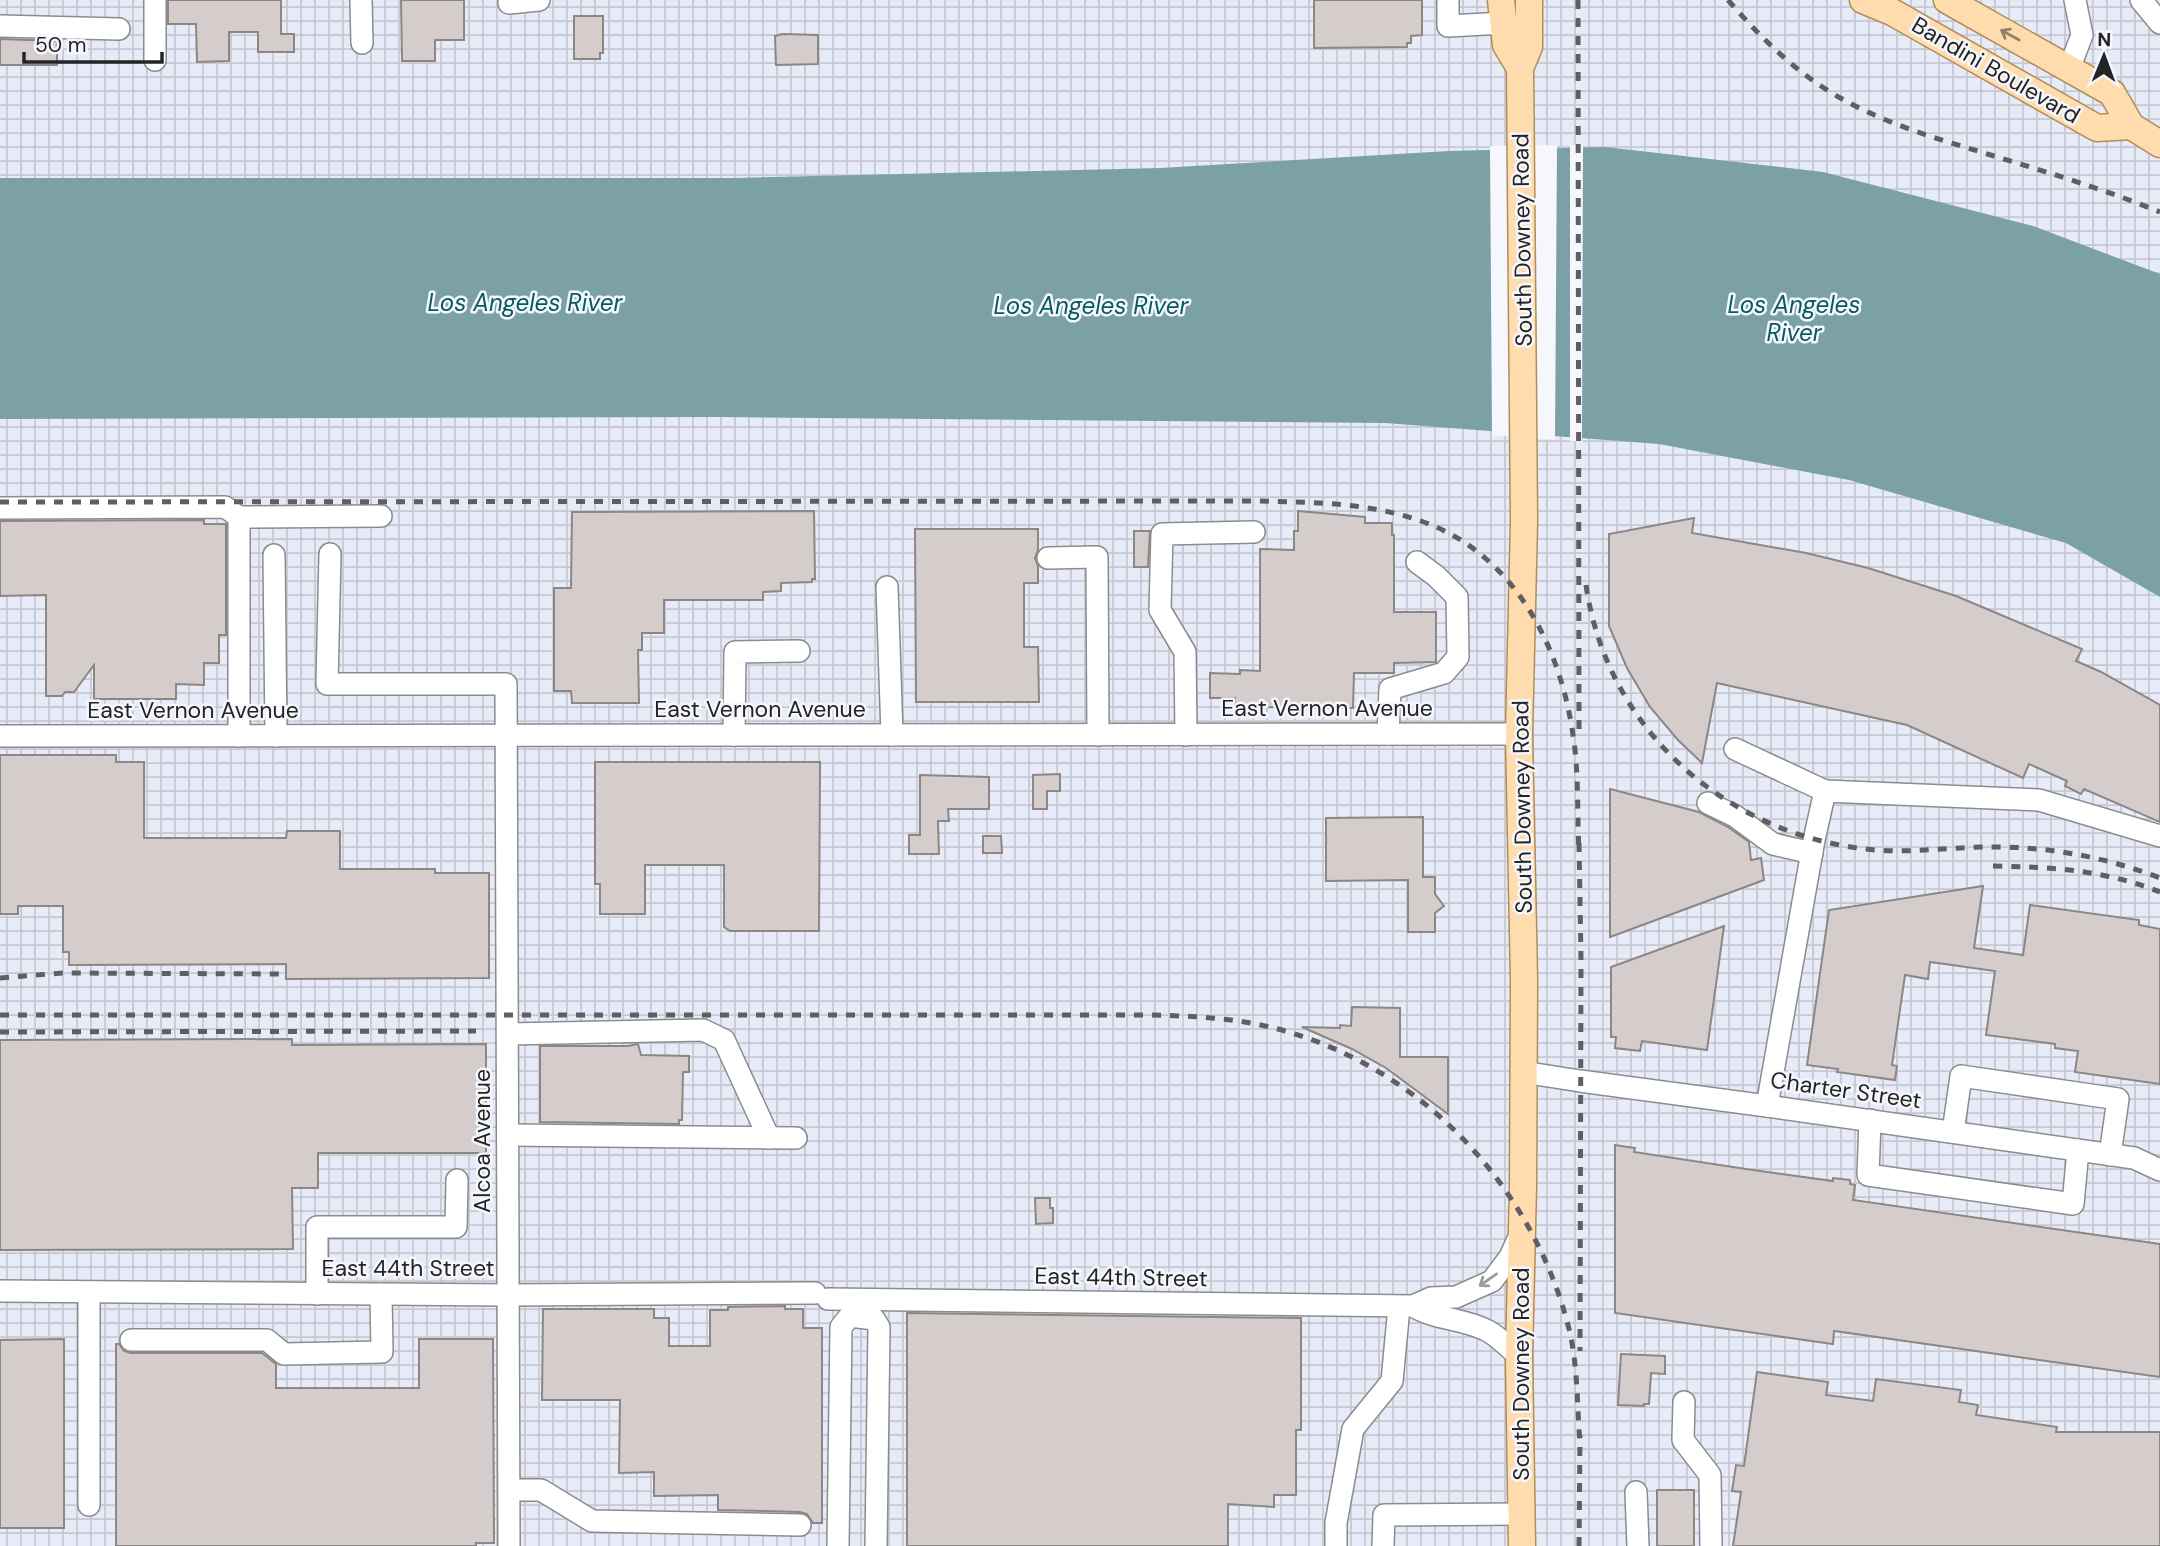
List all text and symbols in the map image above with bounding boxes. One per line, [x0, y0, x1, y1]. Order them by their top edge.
street label: Bandini Boulevard [1907, 10, 2085, 130]
scale bar [24, 21, 163, 65]
north arrow [2069, 21, 2139, 91]
text: N [2097, 27, 2111, 52]
one-way arrow [2000, 28, 2020, 42]
text: 50 m [35, 31, 86, 59]
street label: South Downey Road [1505, 133, 1539, 347]
water label: Los Angeles River [428, 287, 623, 318]
water label: Los Angeles River [1728, 289, 1860, 348]
water label: Los Angeles River [994, 290, 1189, 321]
street label: East Vernon Avenue [1221, 693, 1433, 723]
street label: East Vernon Avenue [654, 694, 866, 724]
street label: East Vernon Avenue [87, 695, 299, 725]
street label: South Downey Road [1505, 700, 1539, 914]
street label: Charter Street [1768, 1065, 1924, 1115]
street label: Alcoa Avenue [467, 1069, 497, 1213]
street label: East 44th Street [321, 1253, 495, 1283]
street label: East 44th Street [1034, 1260, 1208, 1294]
street label: South Downey Road [1506, 1267, 1536, 1481]
one-way arrow [1478, 1272, 1497, 1287]

